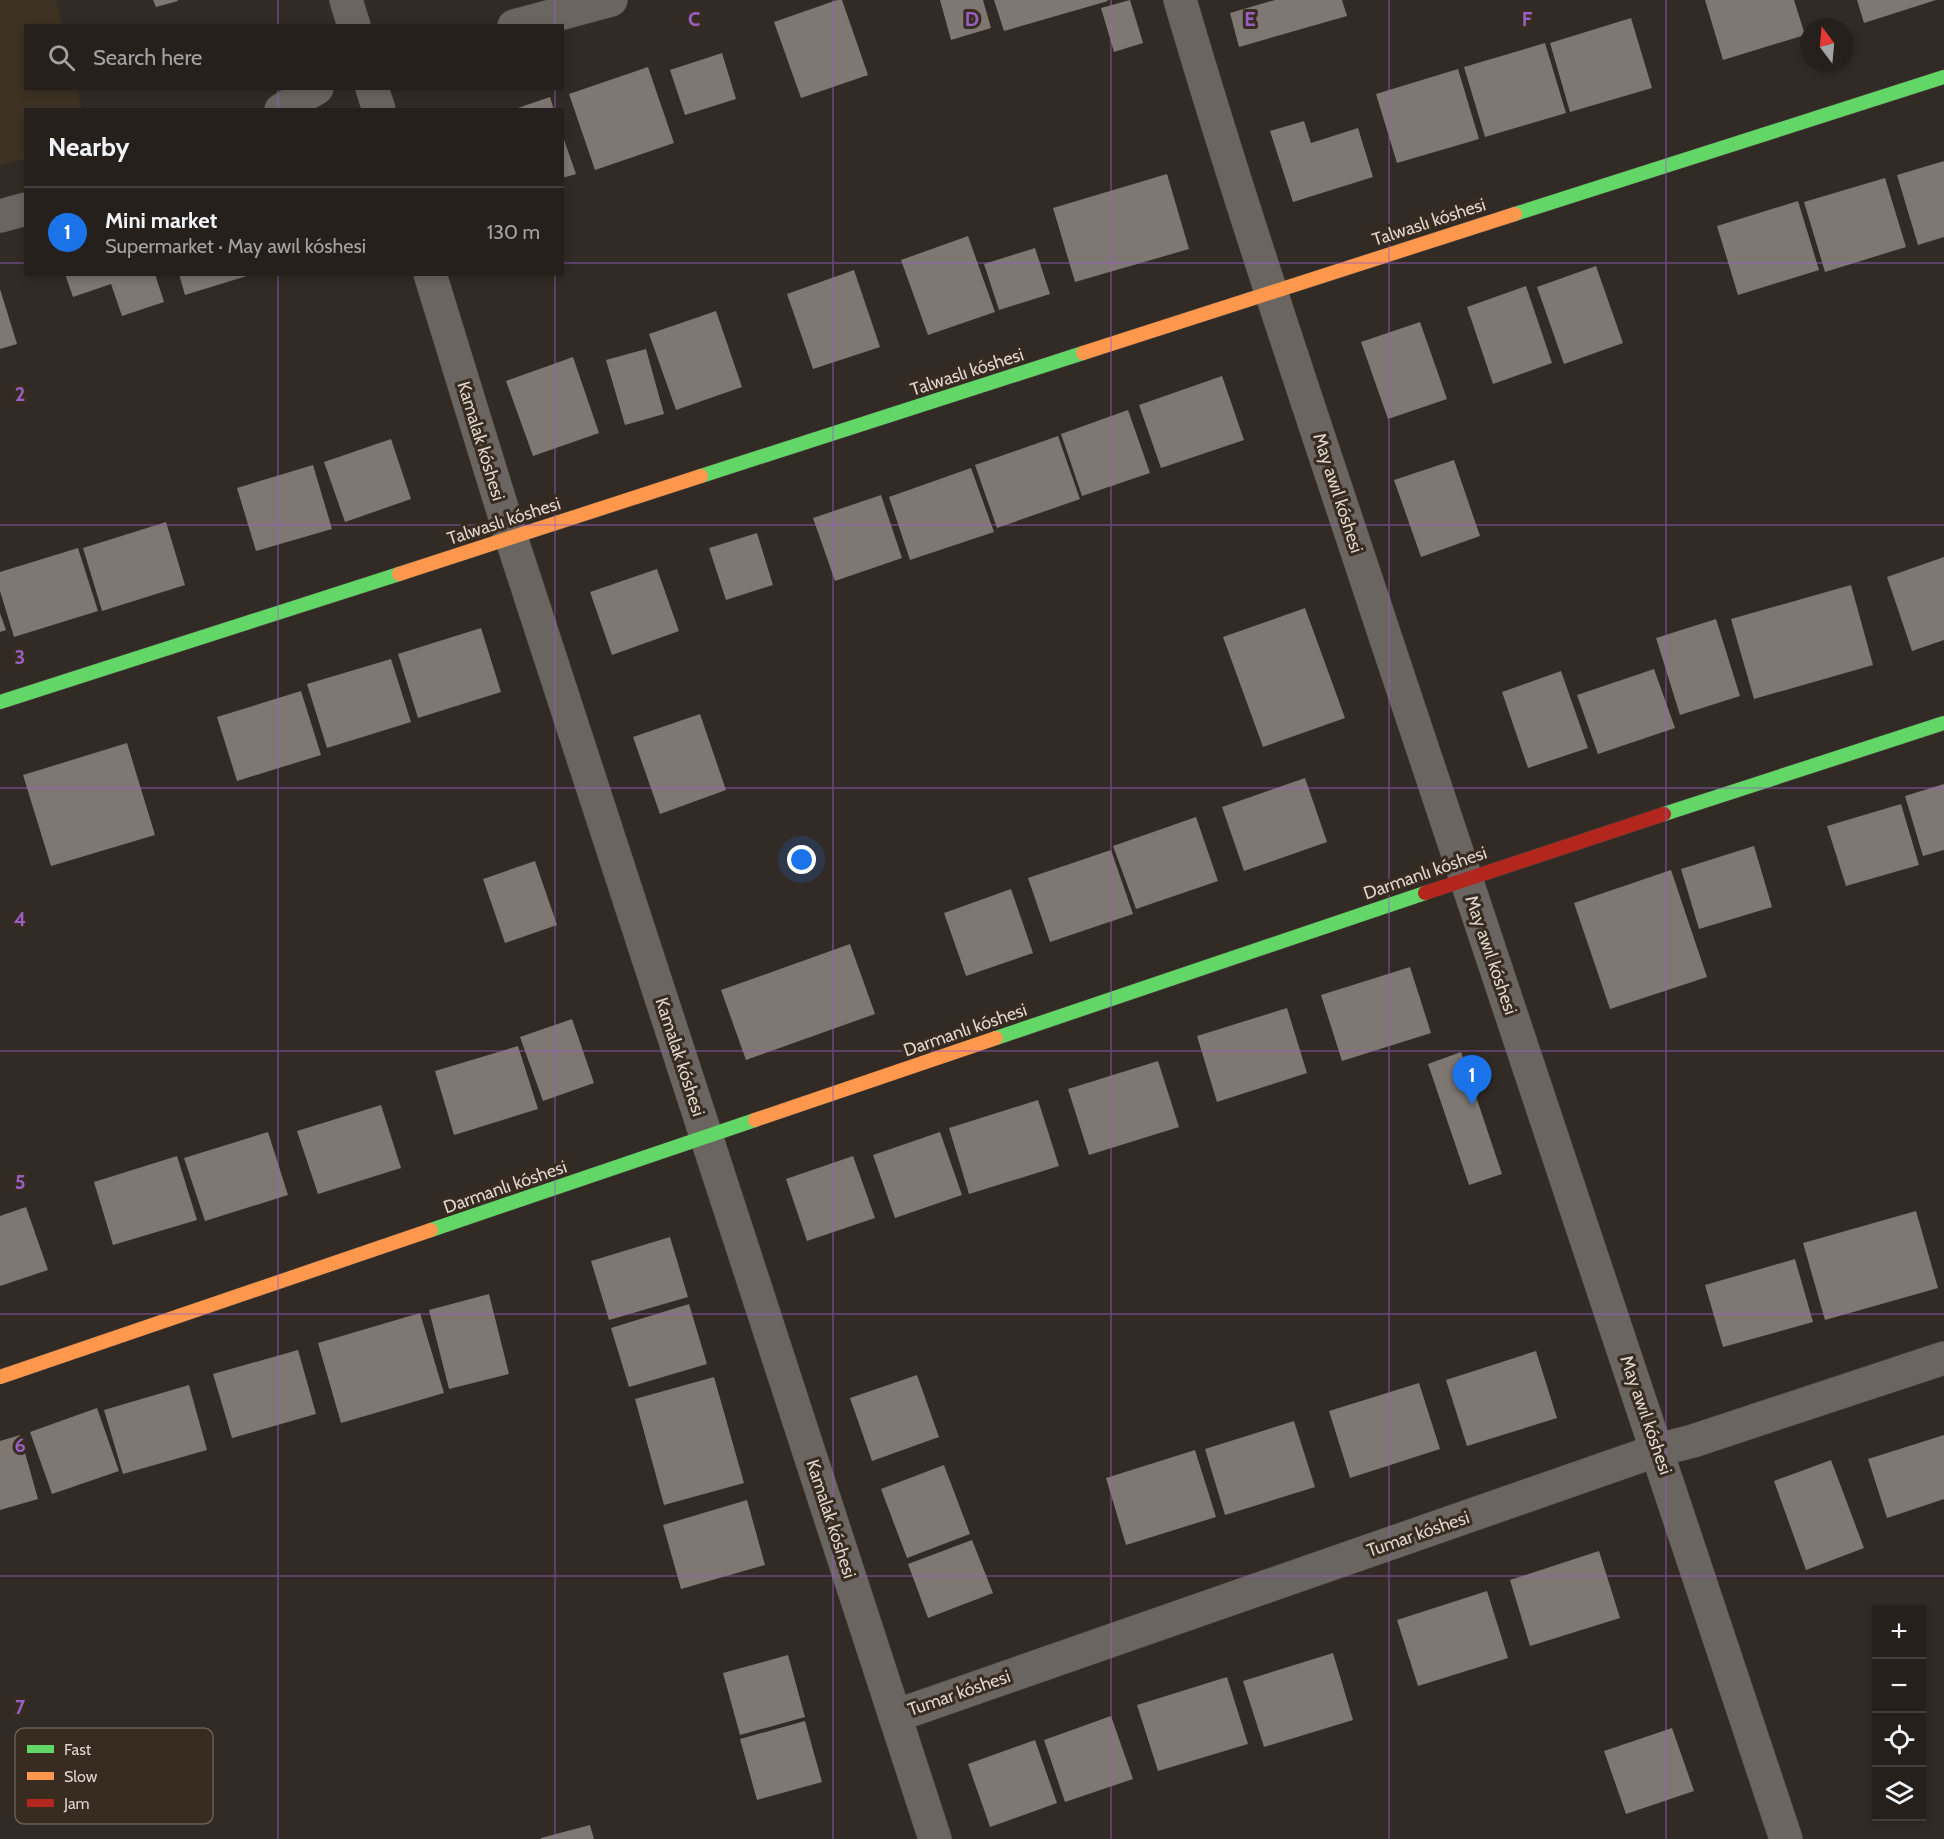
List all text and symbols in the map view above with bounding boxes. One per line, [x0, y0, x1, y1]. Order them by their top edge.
text: C [688, 7, 700, 31]
text: D [965, 7, 979, 31]
text: E [1244, 7, 1256, 31]
text: F [1522, 7, 1533, 31]
north arrow [1800, 18, 1854, 72]
search box [24, 24, 564, 90]
icon: search [45, 41, 78, 74]
text: Search here [93, 44, 202, 71]
text: Nearby [48, 131, 129, 163]
street label: Talwaslı kóshesi [1370, 193, 1488, 251]
text: Mini market [105, 207, 217, 234]
text: 1 [64, 220, 71, 244]
text: 130 m [487, 220, 540, 244]
text: Supermarket · May awıl kóshesi [105, 234, 366, 258]
street label: Talwaslı kóshesi [908, 343, 1026, 401]
street label: Kamalak kóshesi [452, 379, 510, 503]
text: 2 [15, 382, 25, 406]
street label: May awıl kóshesi [1308, 430, 1368, 556]
street label: Talwaslı kóshesi [445, 492, 563, 550]
text: 3 [15, 645, 25, 669]
street label: Darmanlı kóshesi [1360, 842, 1490, 904]
your location [787, 845, 816, 874]
street label: May awıl kóshesi [1460, 892, 1522, 1018]
text: 4 [14, 907, 26, 931]
street label: Kamalak kóshesi [650, 995, 710, 1119]
street label: Darmanlı kóshesi [900, 999, 1030, 1061]
pin: 1 [1452, 1056, 1492, 1105]
street label: Darmanlı kóshesi [440, 1156, 570, 1218]
text: 5 [15, 1170, 25, 1194]
street label: May awıl kóshesi [1615, 1352, 1677, 1478]
text: 6 [14, 1433, 26, 1457]
street label: Kamalak kóshesi [801, 1457, 861, 1581]
street label: Tumar kóshesi [1364, 1506, 1472, 1562]
map controls [1872, 1605, 1926, 1821]
button: + [1872, 1605, 1926, 1659]
button: − [1872, 1659, 1926, 1713]
street label: Tumar kóshesi [905, 1665, 1013, 1721]
text: 7 [15, 1695, 26, 1719]
button: locate [1872, 1713, 1926, 1767]
legend [15, 1728, 213, 1824]
text: Fast [64, 1740, 92, 1759]
text: Slow [64, 1767, 98, 1786]
button: layers [1872, 1767, 1926, 1821]
text: Jam [63, 1794, 90, 1813]

